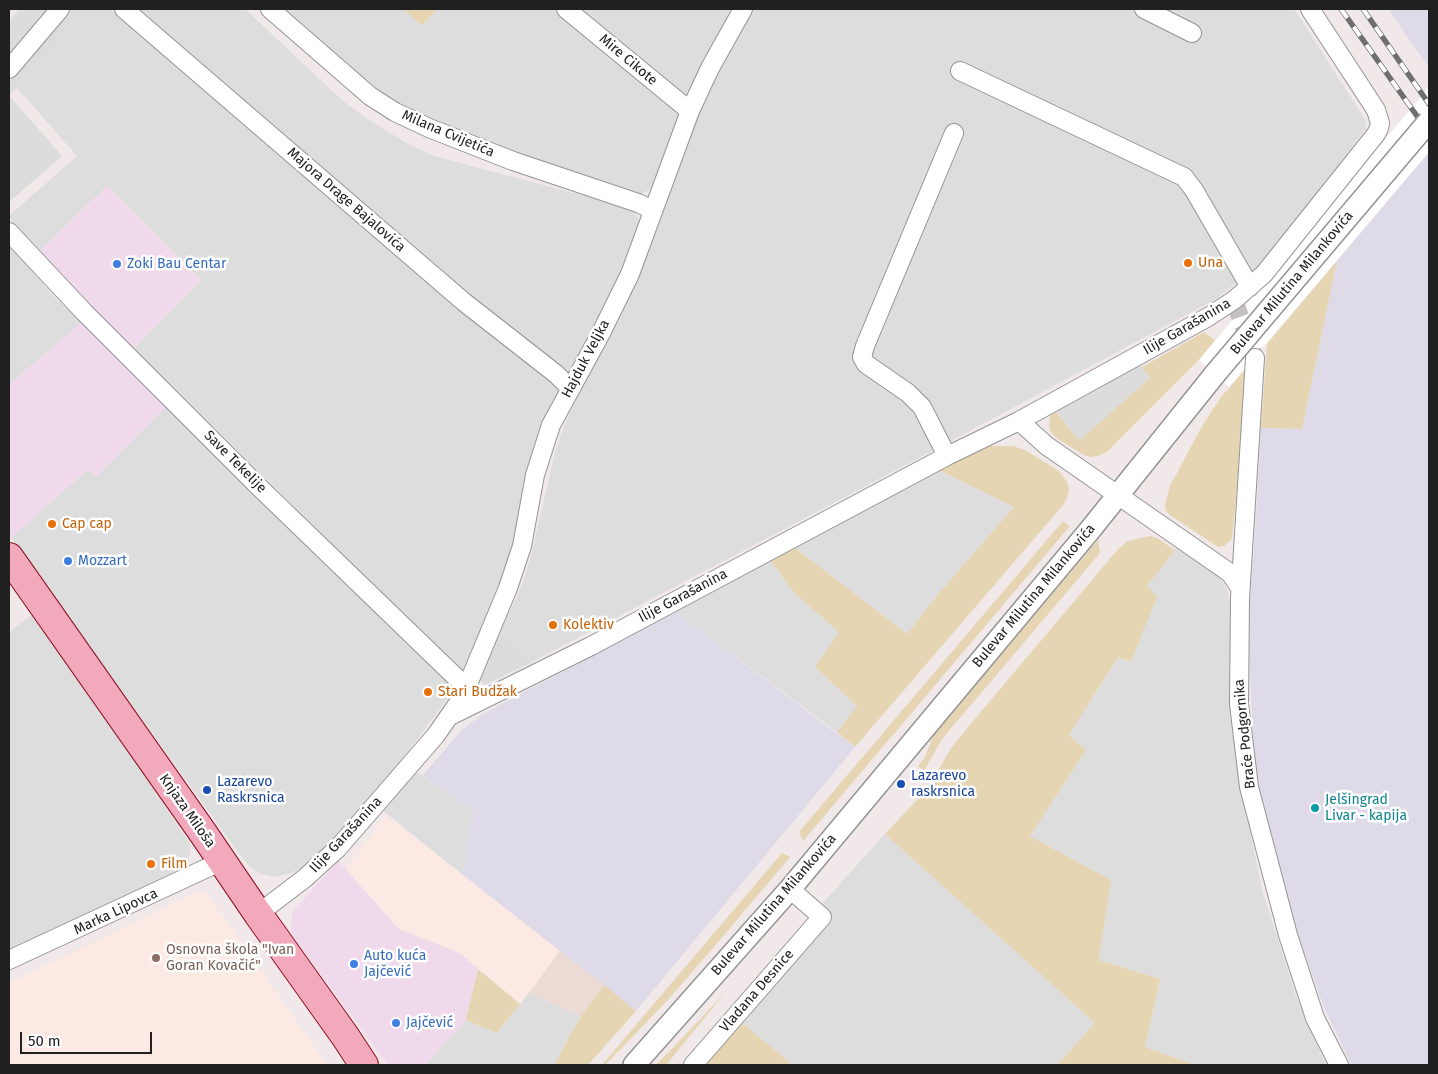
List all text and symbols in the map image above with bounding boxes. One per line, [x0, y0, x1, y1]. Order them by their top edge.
street label: Mire Cikote [596, 31, 660, 89]
street label: Milana Cvijetića [399, 107, 497, 161]
street label: Majora Drage Bajalovića [283, 144, 409, 256]
street label: Bulevar Milutina Milankovića [1227, 208, 1357, 358]
place label: Una [1198, 255, 1223, 271]
place label: Zoki Bau Centar [127, 256, 226, 272]
marker: Una [1182, 257, 1194, 269]
marker: Zoki Bau Centar [111, 258, 123, 270]
street label: Ilije Garašanina [1140, 295, 1234, 359]
street label: Hajduk Veljka [558, 317, 614, 401]
street label: Save Tekelije [200, 427, 270, 497]
place label: Cap cap [62, 516, 112, 532]
marker: Cap cap [46, 518, 58, 530]
street label: Bulevar Milutina Milankovića [969, 521, 1099, 671]
place label: Mozzart [78, 553, 127, 569]
marker: Mozzart [62, 555, 74, 567]
street label: Ilije Garašanina [636, 566, 730, 626]
place label: Kolektiv [563, 617, 614, 633]
marker: Kolektiv [547, 619, 559, 631]
street label: Braće Podgornika [1231, 678, 1259, 790]
place label: Stari Budžak [438, 684, 517, 700]
marker: Stari Budžak [422, 686, 434, 698]
place label: Lazarevo raskrsnica [911, 768, 975, 800]
street label: Knjaza Miloša [155, 771, 219, 851]
place label: Lazarevo Raskrsnica [217, 774, 285, 806]
marker: Lazarevo raskrsnica [895, 778, 907, 790]
marker: Lazarevo Raskrsnica [201, 784, 213, 796]
place label: Jelšingrad Livar - kapija [1325, 792, 1407, 824]
street label: Ilije Garašanina [306, 793, 386, 877]
marker: Jelšingrad Livar - kapija [1309, 802, 1321, 814]
street label: Bulevar Milutina Milankovića [708, 831, 840, 979]
place label: Film [161, 856, 187, 872]
marker: Film [145, 858, 157, 870]
street label: Marka Lipovca [71, 885, 161, 939]
place label: Osnovna škola "Ivan Goran Kovačić" [166, 942, 294, 974]
street label: Vladana Desnice [716, 946, 798, 1036]
place label: Auto kuća Jajčević [364, 948, 426, 980]
marker: Osnovna škola "Ivan Goran Kovačić" [150, 952, 162, 964]
marker: Auto kuća Jajčević [348, 958, 360, 970]
place label: Jajčević [406, 1015, 453, 1031]
marker: Jajčević [390, 1017, 402, 1029]
scale bar [22, 1022, 155, 1054]
text: 50 m [28, 1032, 61, 1050]

